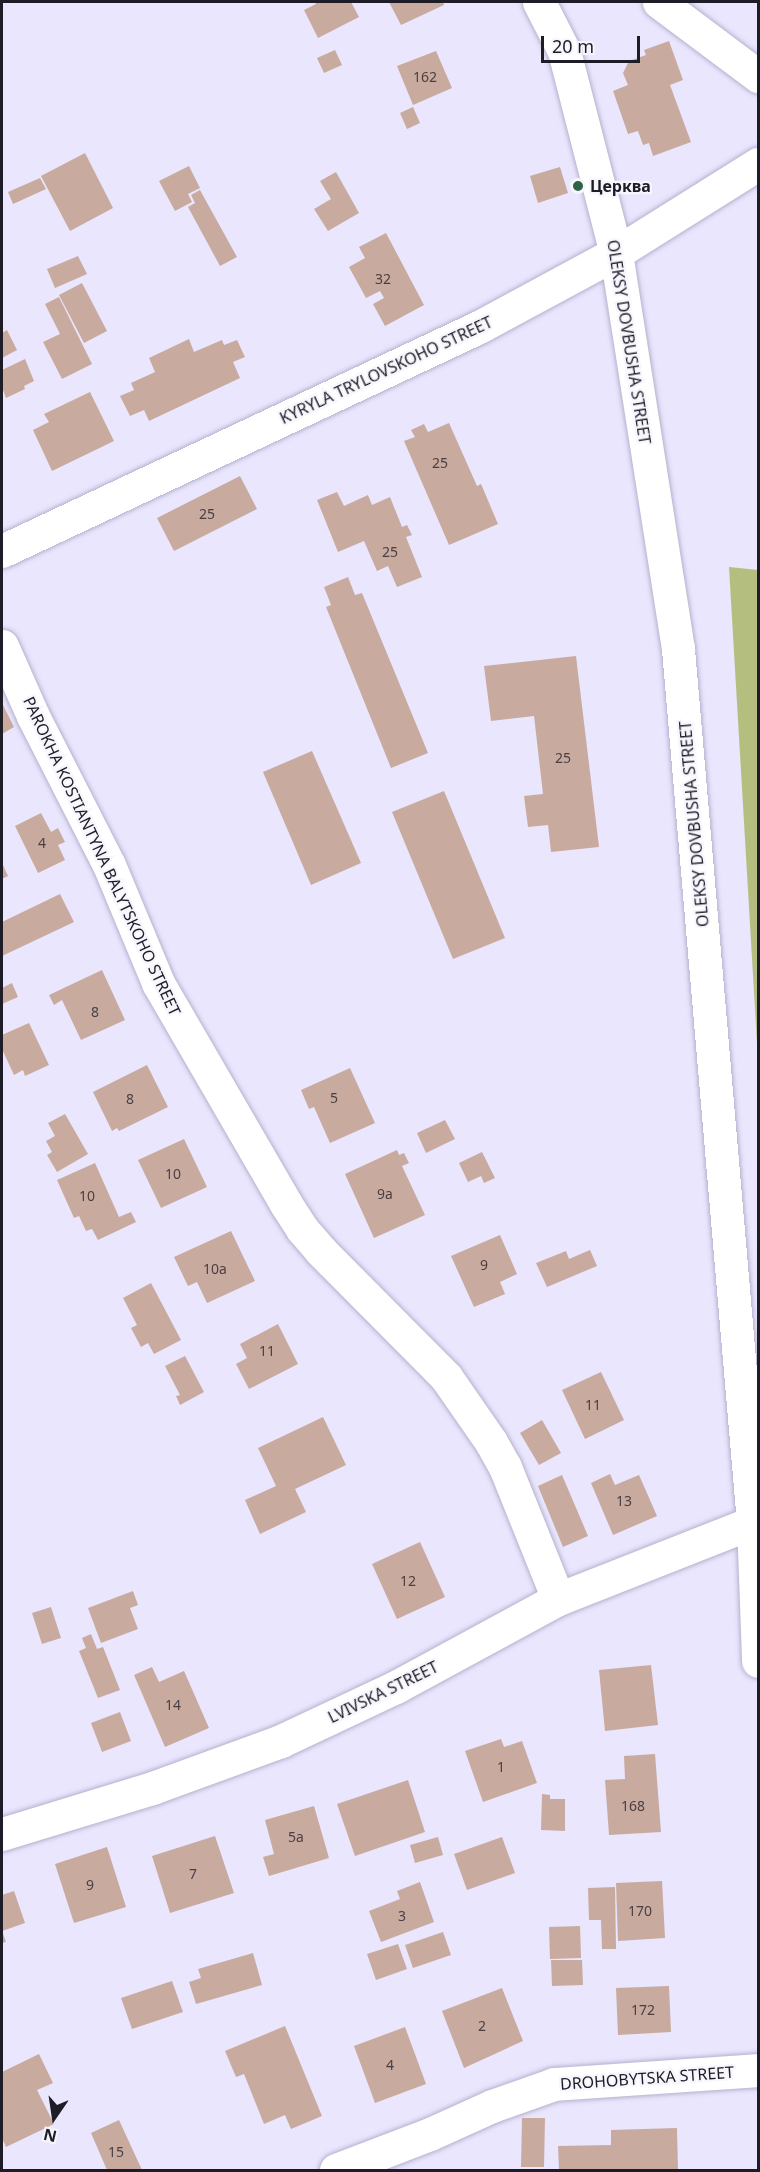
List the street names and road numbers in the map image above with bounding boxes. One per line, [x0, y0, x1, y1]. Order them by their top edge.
street label: OLEKSY DOVBUSHA STREET [603, 238, 655, 446]
street label: KYRYLA TRYLOVSKOHO STREET [277, 312, 495, 428]
street label: PAROKHA KOSTIANTYNA BALYTSKOHO STREET [19, 693, 185, 1019]
street label: OLEKSY DOVBUSHA STREET [675, 720, 713, 928]
street label: LVIVSKA STREET [325, 1657, 441, 1727]
street label: DROHOBYTSKA STREET [559, 2062, 735, 2094]

